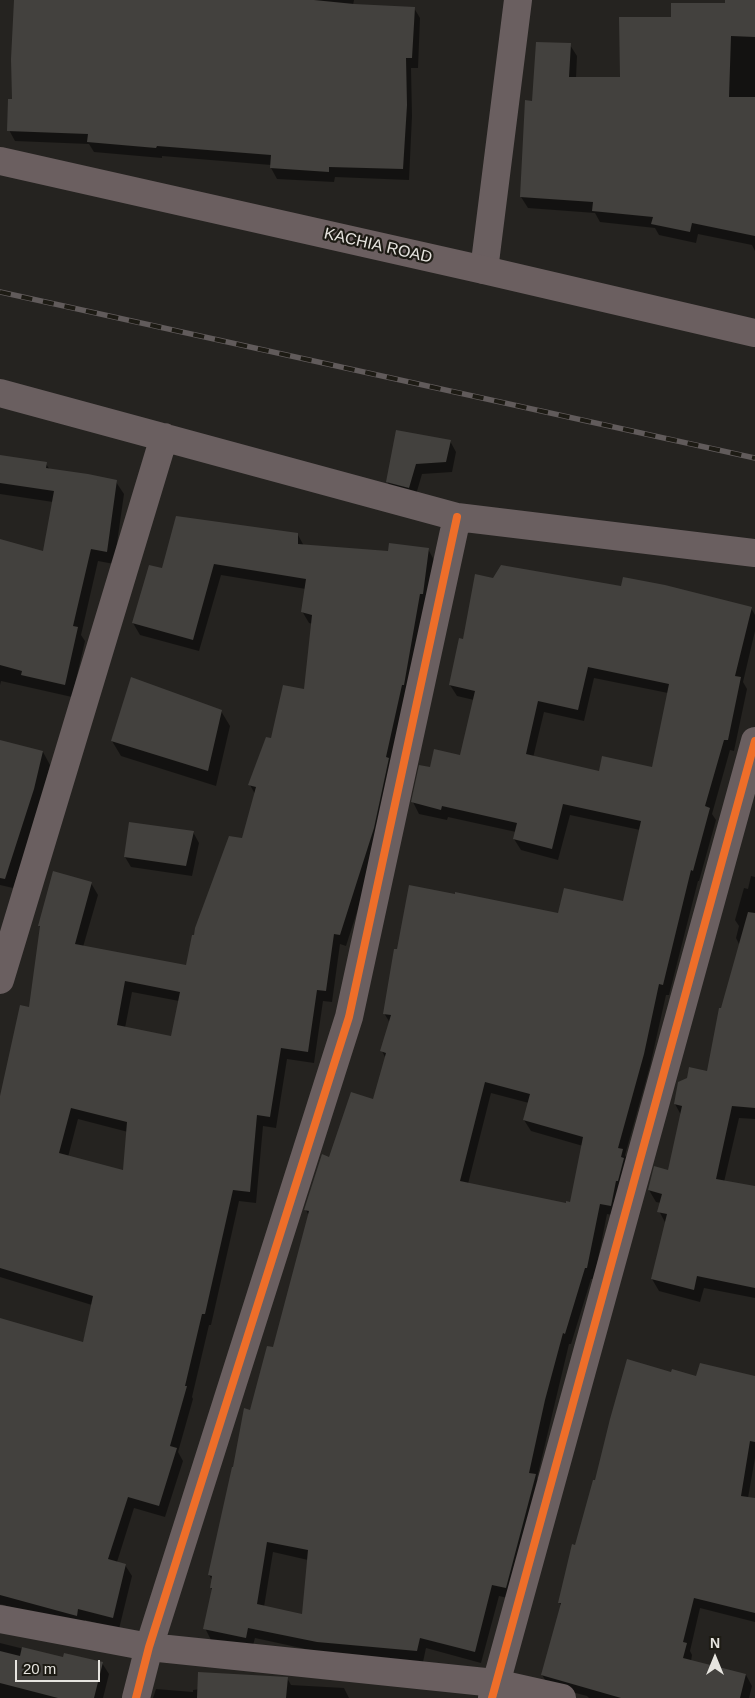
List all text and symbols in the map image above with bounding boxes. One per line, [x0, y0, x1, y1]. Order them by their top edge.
street label: KACHIA ROAD [322, 224, 434, 268]
north arrow [690, 1633, 740, 1683]
text: N [710, 1635, 720, 1651]
scale bar [18, 1650, 102, 1682]
text: 20 m [23, 1660, 56, 1677]

